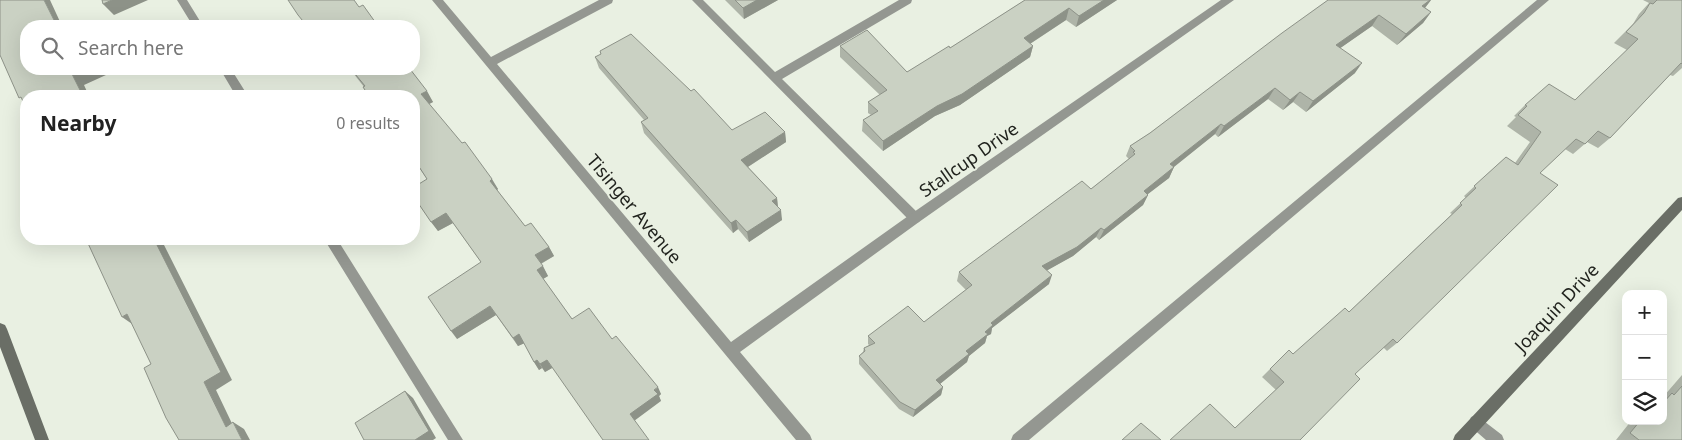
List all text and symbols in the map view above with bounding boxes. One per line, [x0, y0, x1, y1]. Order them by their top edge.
search box [20, 20, 420, 75]
icon: search [38, 34, 66, 62]
text: Search here [78, 35, 184, 61]
text: Nearby [40, 109, 116, 137]
text: 0 results [336, 112, 400, 134]
street label: Stallcup Drive [914, 116, 1023, 202]
street label: Tisinger Avenue [582, 149, 688, 268]
street label: Joaquin Drive [1508, 258, 1604, 358]
map controls [1622, 290, 1667, 425]
button: + [1622, 290, 1667, 335]
button: − [1622, 335, 1667, 380]
button: layers [1622, 380, 1667, 425]

